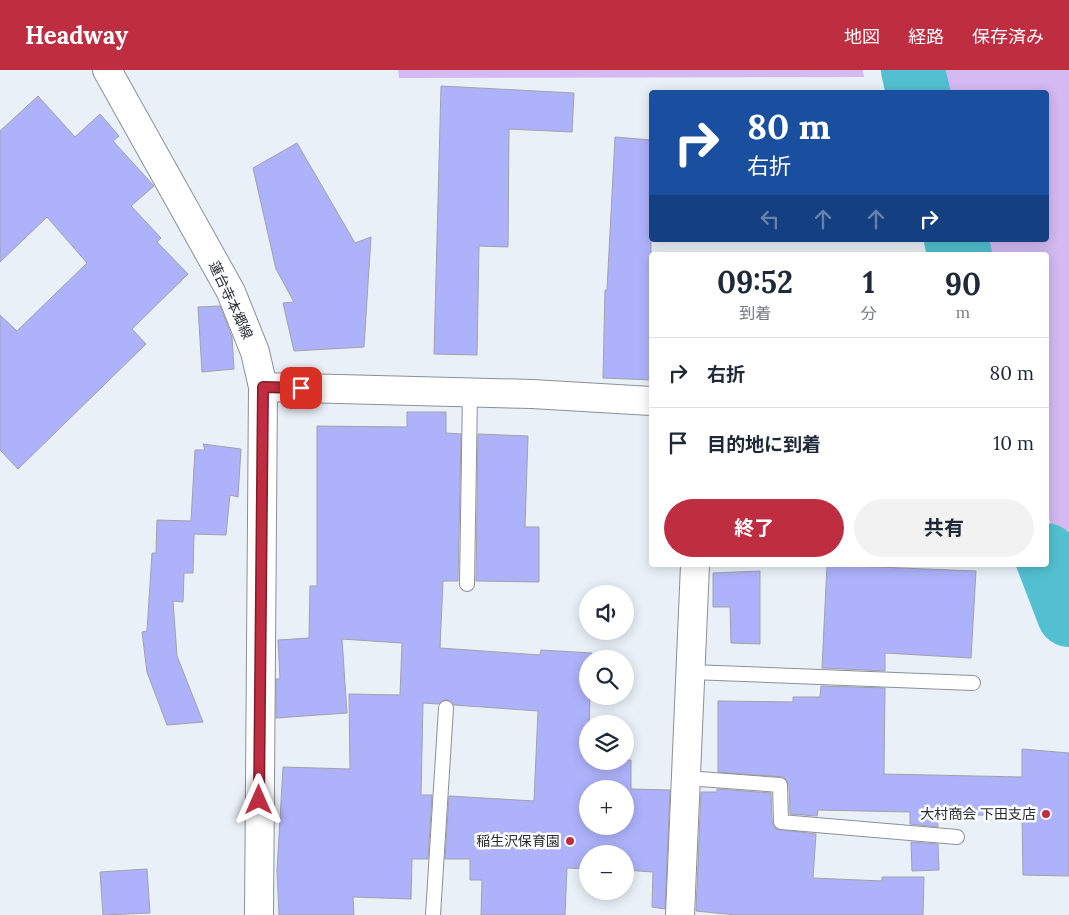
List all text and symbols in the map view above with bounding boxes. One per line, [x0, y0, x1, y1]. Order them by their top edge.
text: Headway [25, 20, 128, 51]
text: 地図 [844, 25, 880, 48]
text: 経路 [908, 25, 944, 48]
text: 保存済み [972, 25, 1044, 48]
text: 80 m [747, 104, 831, 149]
icon: right [664, 110, 729, 175]
text: 右折 [747, 152, 791, 180]
icon: left [756, 205, 784, 233]
icon: ahead [809, 205, 837, 233]
icon: ahead [862, 205, 890, 233]
icon: right [915, 205, 943, 233]
street label: 蓮台寺本郷線 [205, 258, 257, 342]
text: 09:52 [717, 263, 793, 301]
text: 1 [863, 263, 875, 301]
text: 90 [945, 265, 981, 303]
text: m [956, 302, 970, 322]
text: 到着 [739, 303, 771, 323]
text: 分 [861, 303, 877, 323]
icon: right [664, 359, 692, 387]
text: 80 m [990, 361, 1034, 385]
text: 右折 [707, 362, 745, 386]
pin [280, 367, 322, 409]
icon: arrive [287, 374, 315, 402]
icon: arrive [664, 429, 692, 457]
text: 10 m [993, 431, 1034, 455]
text: 目的地に到着 [707, 432, 821, 456]
button: 終了 [664, 499, 844, 557]
button: 共有 [854, 499, 1034, 557]
map controls [579, 585, 634, 900]
button: sound [579, 585, 634, 640]
button: search [579, 650, 634, 705]
button: layers [579, 715, 634, 770]
position arrow [232, 773, 284, 825]
button: + [579, 780, 634, 835]
place label: 大村商会 下田支店 [920, 805, 1036, 823]
marker: 大村商会 下田支店 [1040, 808, 1052, 820]
place label: 稲生沢保育園 [476, 832, 560, 850]
marker: 稲生沢保育園 [564, 835, 576, 847]
button: − [579, 845, 634, 900]

